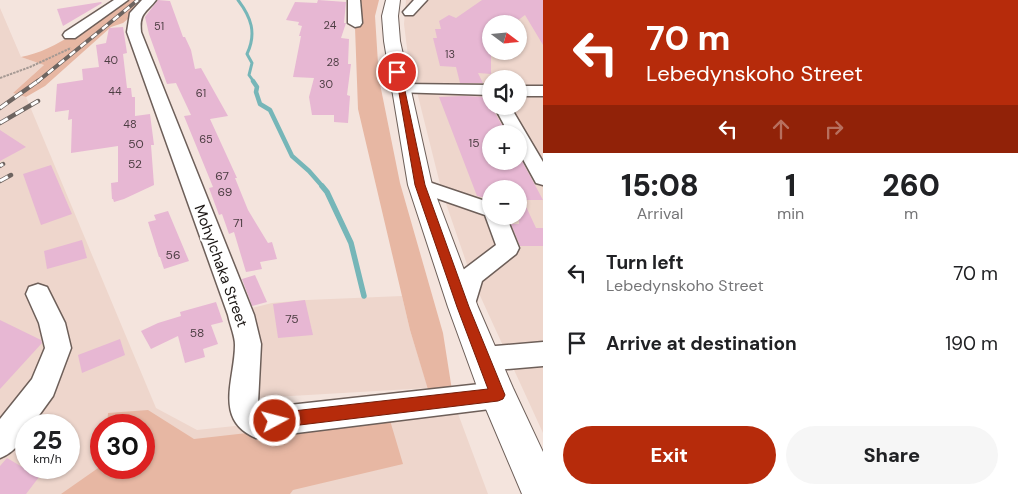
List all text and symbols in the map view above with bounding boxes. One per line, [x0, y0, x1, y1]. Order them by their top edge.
north arrow [482, 15, 528, 60]
map controls [482, 15, 527, 225]
text: 70 m [646, 15, 730, 61]
house number: 24 [324, 18, 337, 32]
house number: 51 [154, 19, 164, 33]
icon: left [563, 20, 628, 85]
house number: 13 [445, 47, 455, 61]
pin [376, 51, 418, 93]
house number: 40 [104, 53, 118, 67]
house number: 28 [327, 55, 339, 69]
icon: arrive [383, 58, 411, 86]
text: Lebedynskoho Street [646, 59, 863, 88]
button: sound [482, 70, 527, 115]
house number: 30 [319, 77, 333, 91]
house number: 44 [108, 84, 122, 98]
house number: 61 [196, 86, 206, 100]
icon: left [714, 115, 742, 143]
icon: ahead [767, 115, 795, 143]
icon: right [820, 115, 848, 143]
house number: 48 [123, 117, 137, 131]
button: + [482, 125, 527, 170]
house number: 65 [199, 132, 213, 146]
house number: 15 [468, 135, 480, 151]
house number: 50 [128, 136, 144, 152]
house number: 52 [128, 156, 142, 172]
text: 15:08 [621, 166, 699, 205]
text: 1 [785, 166, 796, 205]
text: 260 [882, 166, 940, 205]
house number: 67 [215, 168, 229, 184]
button: − [482, 180, 527, 225]
house number: 69 [218, 184, 232, 200]
street label: Mohylchaka Street [190, 202, 253, 330]
text: Arrival [637, 203, 683, 224]
text: min [777, 203, 804, 224]
text: m [904, 203, 918, 224]
house number: 71 [233, 215, 243, 231]
house number: 56 [166, 247, 180, 263]
text: Turn left [606, 250, 684, 275]
icon: left [563, 259, 591, 287]
text: 70 m [953, 261, 998, 286]
text: Lebedynskoho Street [606, 275, 764, 296]
house number: 75 [285, 311, 299, 327]
house number: 58 [190, 325, 204, 341]
icon: arrive [563, 329, 591, 357]
text: Arrive at destination [606, 331, 797, 356]
text: 190 m [945, 331, 998, 356]
position arrow [248, 394, 300, 446]
speed limit sign: 30 [90, 414, 155, 479]
text: 25 [33, 424, 62, 457]
button: Exit [563, 426, 776, 484]
button: Share [786, 426, 998, 484]
text: km/h [33, 451, 62, 467]

